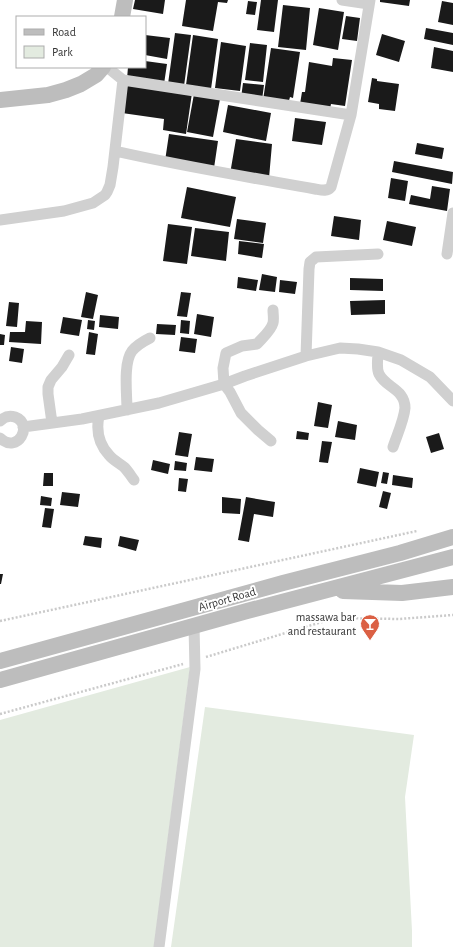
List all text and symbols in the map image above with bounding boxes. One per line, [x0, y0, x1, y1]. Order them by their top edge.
legend [16, 16, 146, 68]
text: Road [52, 26, 76, 38]
text: Park [52, 46, 73, 58]
street label: Airport Road [197, 585, 257, 613]
place label: massawa bar and restaurant [288, 611, 356, 637]
bar icon: massawa bar and restaurant [359, 613, 381, 641]

